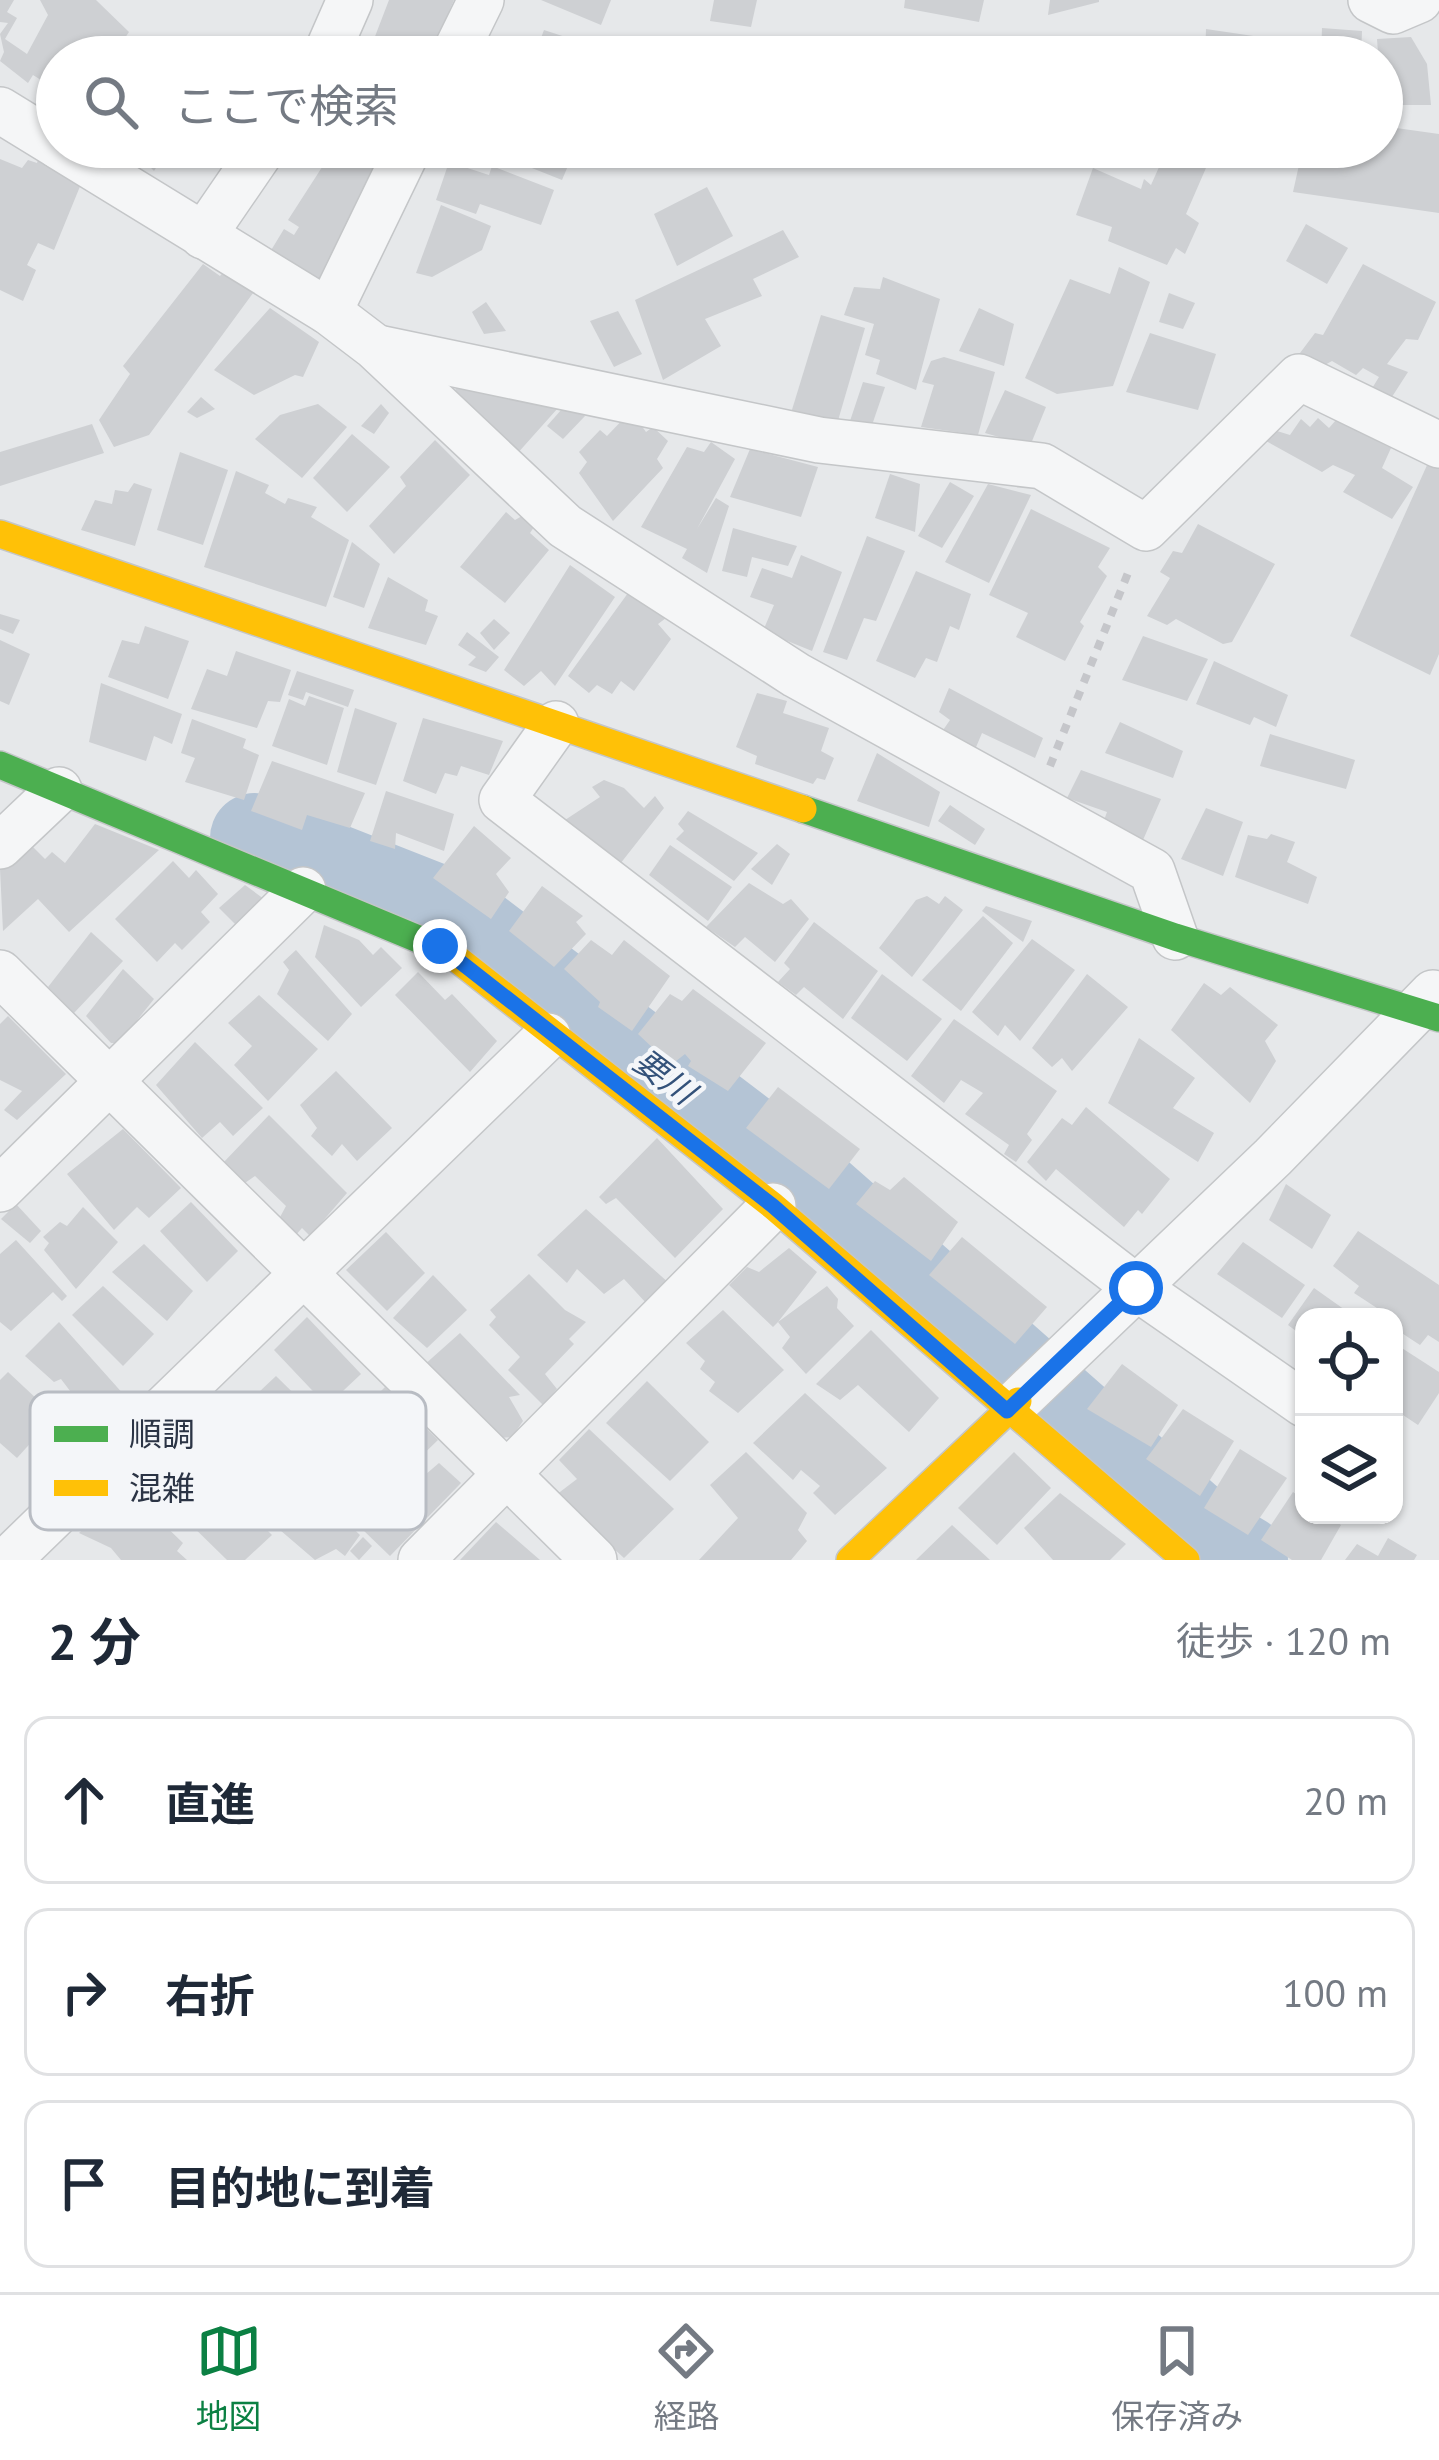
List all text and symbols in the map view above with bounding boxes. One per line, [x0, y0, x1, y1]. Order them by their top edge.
search box [36, 36, 1403, 168]
icon: search [78, 69, 144, 135]
text: ここで検索 [174, 76, 399, 134]
route end [413, 919, 467, 973]
water label: 要川 [626, 1039, 707, 1115]
route start [1109, 1261, 1163, 1315]
map controls [1295, 1308, 1403, 1524]
button: locate [1295, 1308, 1403, 1416]
legend [30, 1392, 426, 1530]
text: 順調 [129, 1412, 195, 1455]
button: layers [1295, 1416, 1403, 1524]
text: 混雑 [129, 1466, 195, 1509]
text: 2 分 [48, 1608, 141, 1674]
text: 徒歩 · 120 m [1176, 1615, 1391, 1666]
icon: ahead [51, 1767, 117, 1833]
text: 直進 [165, 1774, 255, 1832]
text: 20 m [1303, 1775, 1388, 1826]
icon: right [51, 1959, 117, 2025]
text: 右折 [165, 1966, 255, 2024]
text: 100 m [1282, 1967, 1388, 2018]
icon: arrive [51, 2151, 117, 2217]
text: 目的地に到着 [165, 2158, 435, 2216]
tab: 地図 [196, 2318, 262, 2438]
tab: 経路 [653, 2318, 719, 2438]
tab: 保存済み [1111, 2318, 1243, 2438]

